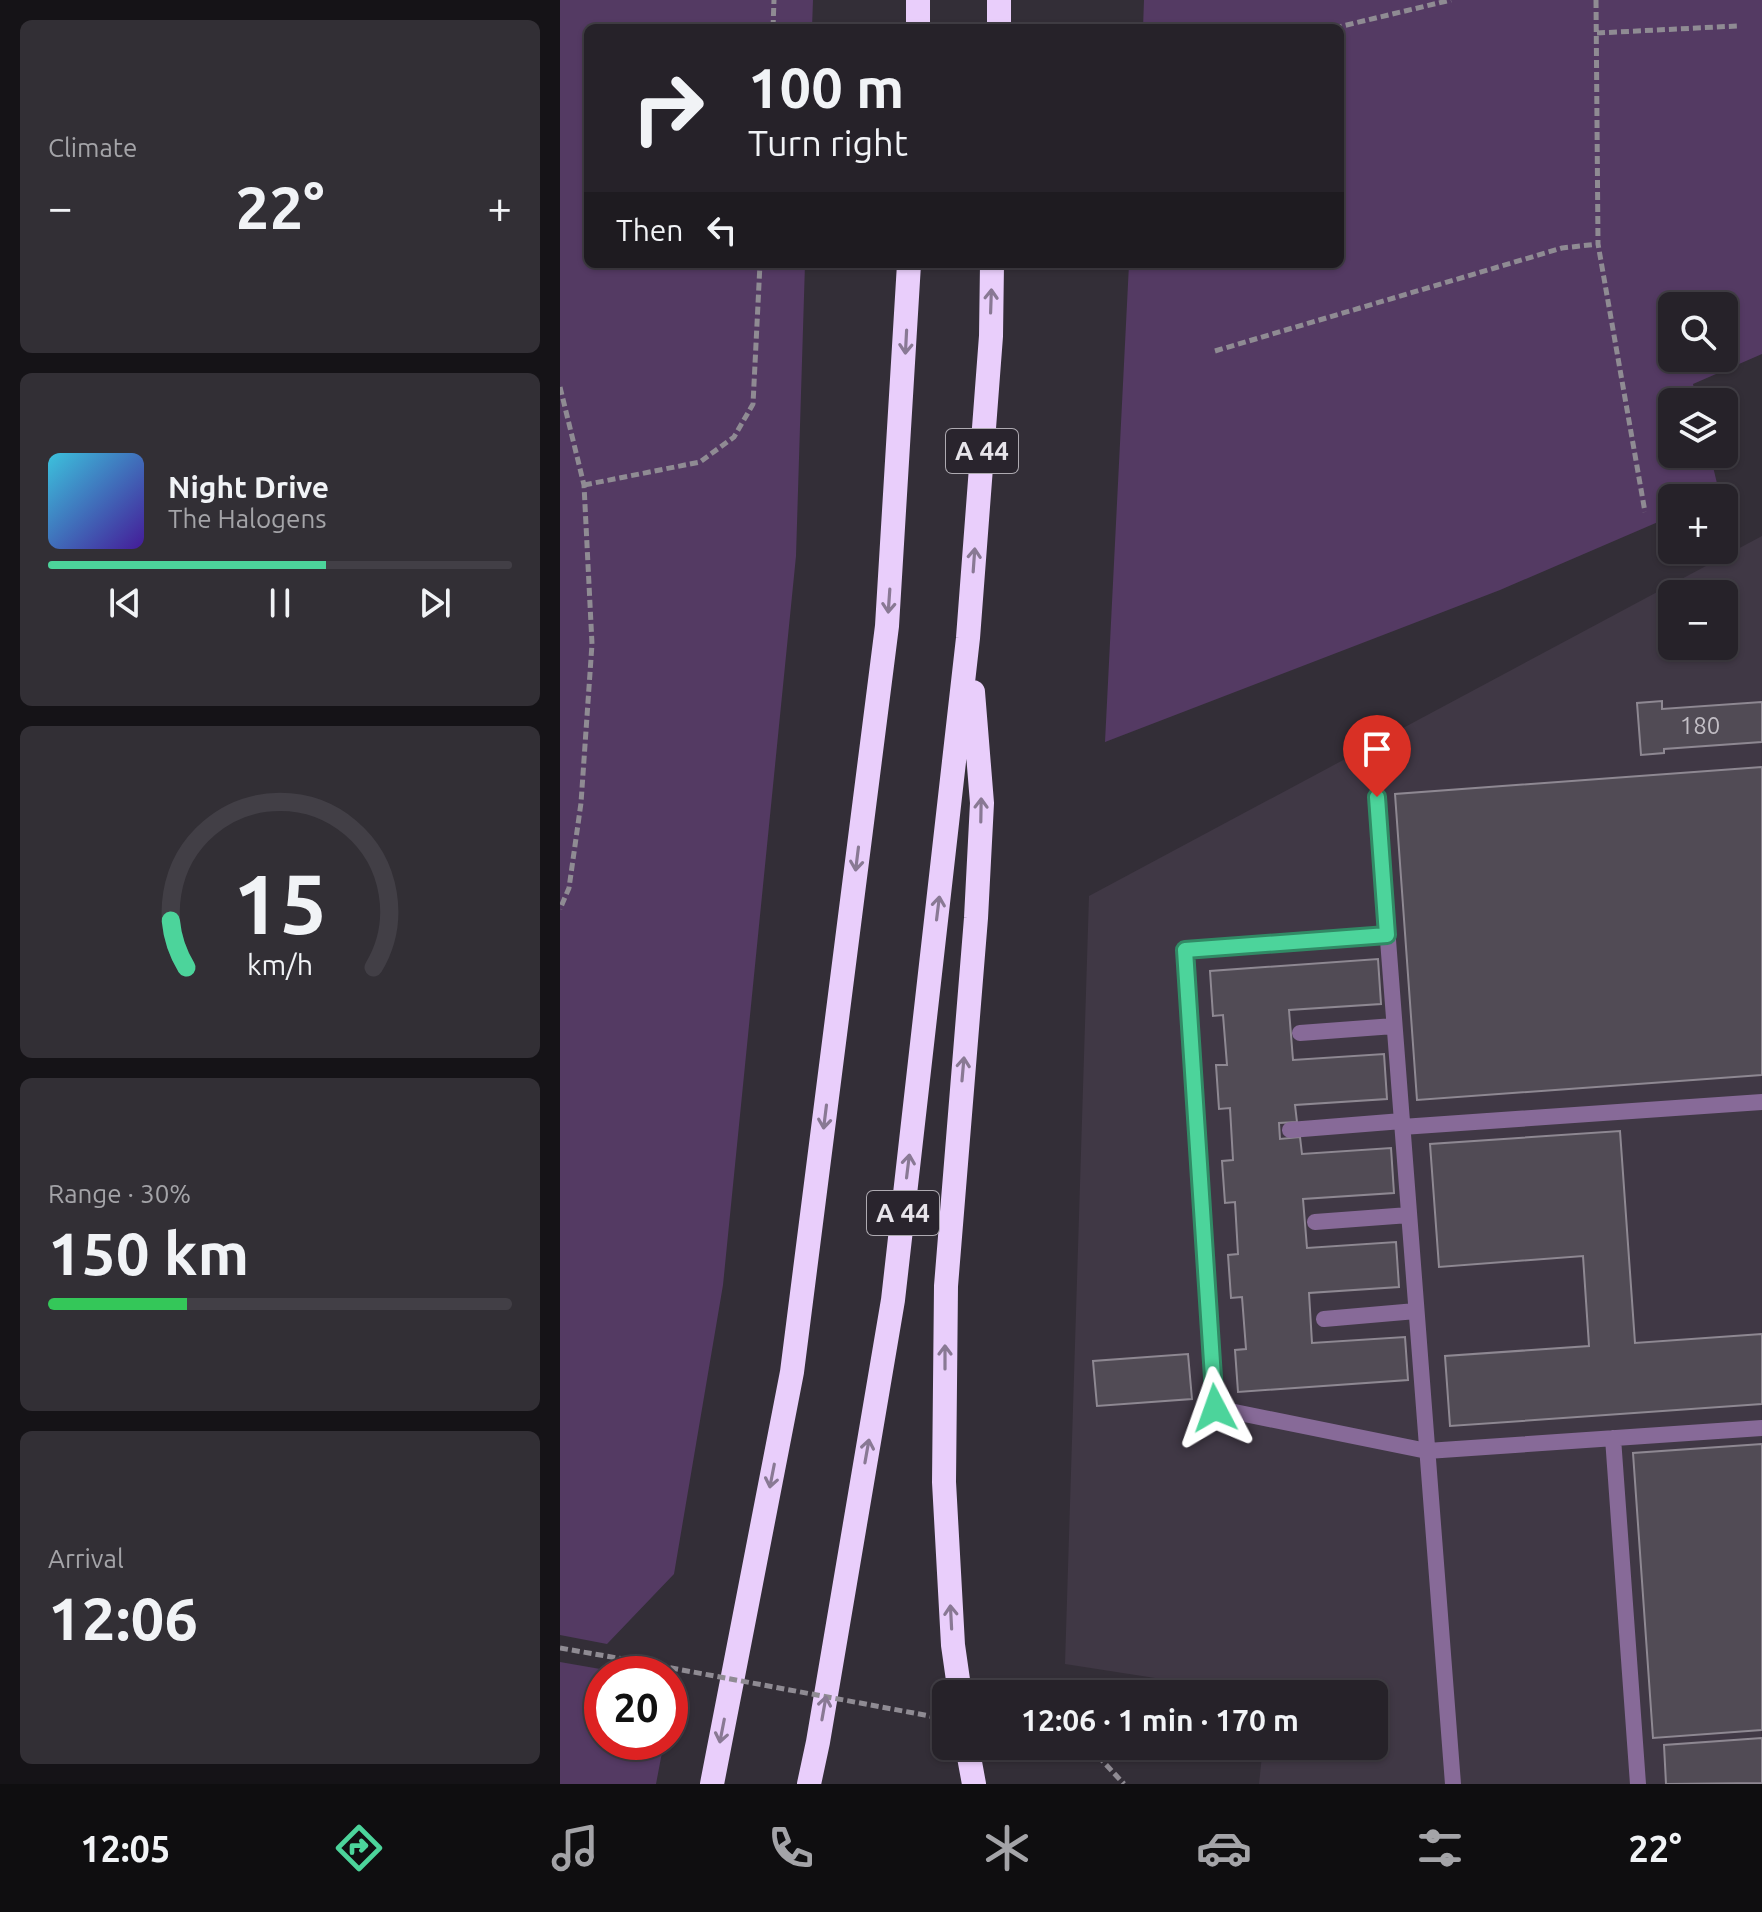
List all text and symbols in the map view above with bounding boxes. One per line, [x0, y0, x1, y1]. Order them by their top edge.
icon: right [616, 56, 720, 160]
text: 100 m [748, 56, 904, 119]
text: Turn right [748, 122, 908, 163]
text: Climate [48, 133, 137, 162]
text: 22° [236, 173, 324, 240]
text: − [48, 182, 73, 231]
text: + [487, 182, 512, 231]
icon: left [700, 208, 744, 252]
text: Then [616, 213, 684, 247]
one-way arrow [984, 288, 999, 315]
map controls [1658, 292, 1738, 660]
button: search [1658, 292, 1738, 372]
one-way arrow [899, 328, 914, 355]
button: layers [1658, 388, 1738, 468]
road number: A 44 [946, 429, 1018, 473]
text: Night Drive [168, 470, 329, 504]
button: + [1658, 484, 1738, 564]
text: The Halogens [168, 504, 327, 533]
one-way arrow [967, 547, 982, 574]
button: − [1658, 580, 1738, 660]
icon: previous [103, 581, 147, 625]
icon: pause [258, 581, 302, 625]
icon: next [413, 581, 457, 625]
one-way arrow [881, 587, 896, 614]
house number: 180 [1680, 712, 1720, 739]
pin [1343, 715, 1411, 797]
icon: arrive [1355, 727, 1399, 771]
one-way arrow [974, 797, 989, 824]
one-way arrow [850, 846, 865, 872]
text: 15 [233, 856, 327, 950]
one-way arrow [930, 895, 945, 922]
text: km/h [247, 948, 313, 980]
one-way arrow [955, 1056, 970, 1083]
one-way arrow [817, 1104, 832, 1129]
one-way arrow [901, 1153, 916, 1180]
text: Range · 30% [48, 1179, 191, 1208]
road number: A 44 [867, 1191, 939, 1235]
text: 150 km [48, 1219, 249, 1286]
one-way arrow [937, 1344, 953, 1371]
position arrow [1173, 1366, 1257, 1450]
one-way arrow [861, 1439, 876, 1464]
one-way arrow [764, 1463, 779, 1489]
text: Arrival [48, 1544, 124, 1573]
text: 12:06 [48, 1584, 198, 1651]
one-way arrow [944, 1604, 959, 1630]
speed limit sign: 20 [584, 1656, 688, 1760]
one-way arrow [818, 1695, 833, 1721]
text: 12:06 · 1 min · 170 m [1021, 1703, 1299, 1737]
one-way arrow [713, 1718, 728, 1744]
icon: directions [331, 1820, 387, 1876]
icon: music [547, 1820, 603, 1876]
icon: phone [763, 1820, 819, 1876]
icon: climate [979, 1820, 1035, 1876]
icon: car [1196, 1820, 1252, 1876]
icon: filters [1412, 1820, 1468, 1876]
text: 12:05 [80, 1828, 170, 1869]
text: 22° [1628, 1828, 1682, 1869]

